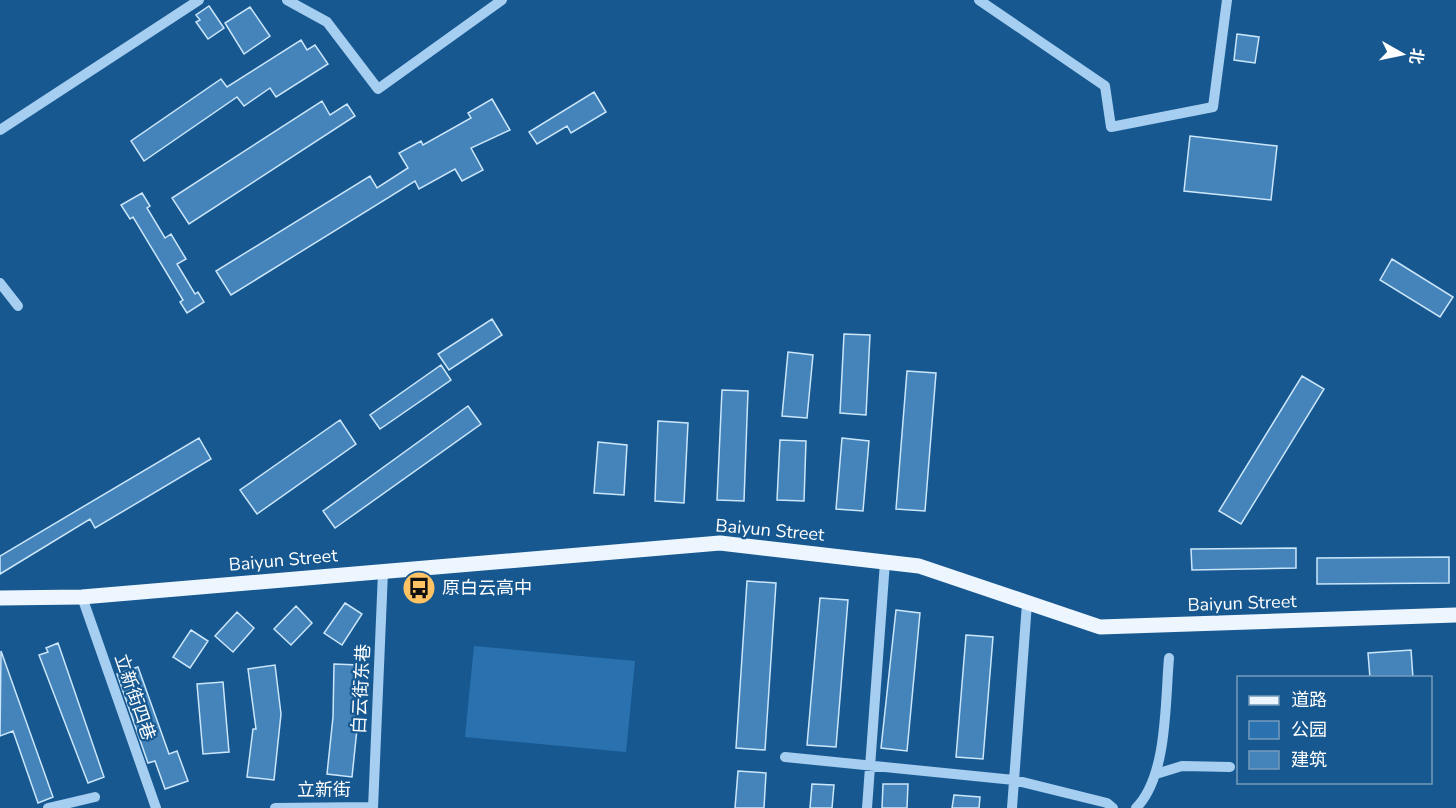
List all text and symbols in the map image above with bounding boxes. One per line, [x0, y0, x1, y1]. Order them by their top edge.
north arrow [1372, 24, 1432, 84]
text: 北 [1404, 47, 1428, 66]
street label: Baiyun Street [715, 513, 826, 547]
street label: Baiyun Street [228, 543, 339, 577]
bus stop icon: 原白云高中 [401, 570, 437, 606]
place label: 原白云高中 [442, 576, 532, 600]
street label: Baiyun Street [1187, 589, 1298, 617]
street label: 白云街东巷 [347, 643, 375, 735]
street label: 立新街四巷 [109, 651, 161, 743]
legend [1237, 676, 1432, 784]
text: 道路 [1291, 688, 1327, 712]
text: 公园 [1291, 718, 1327, 742]
text: 建筑 [1291, 748, 1327, 772]
street label: 立新街 [297, 778, 351, 802]

